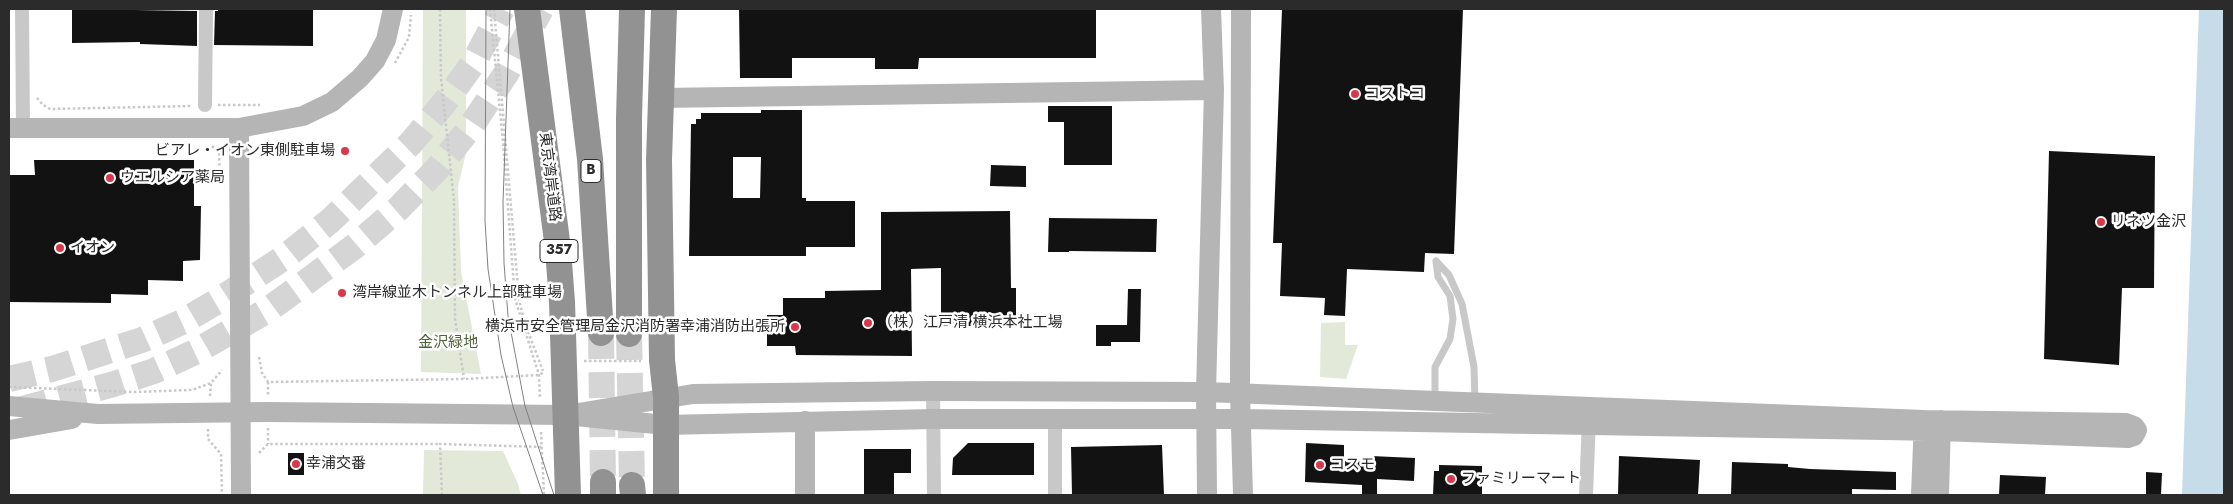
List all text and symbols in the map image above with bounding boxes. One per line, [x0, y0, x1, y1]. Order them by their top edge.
place label: コストコ [1365, 85, 1425, 103]
marker: コストコ [1349, 88, 1361, 100]
street label: 東京湾岸道路 [535, 131, 563, 223]
place label: ビアレ・イオン東側駐車場 [155, 142, 335, 160]
marker: ビアレ・イオン東側駐車場 [339, 145, 351, 157]
road number: B [581, 160, 601, 182]
place label: ウエルシア薬局 [120, 169, 225, 187]
marker: ウエルシア薬局 [104, 172, 116, 184]
place label: リネツ金沢 [2111, 213, 2186, 231]
marker: リネツ金沢 [2095, 216, 2107, 228]
place label: イオン [70, 239, 115, 257]
road number: 357 [540, 240, 578, 262]
marker: イオン [54, 242, 66, 254]
place label: 湾岸線並木トンネル上部駐車場 [352, 284, 562, 302]
marker: 湾岸線並木トンネル上部駐車場 [336, 287, 348, 299]
place label: （株）江戸清 横浜本社工場 [878, 314, 1062, 332]
marker: （株）江戸清 横浜本社工場 [862, 317, 874, 329]
place label: 横浜市安全管理局金沢消防署幸浦消防出張所 [485, 318, 785, 336]
marker: 横浜市安全管理局金沢消防署幸浦消防出張所 [789, 321, 801, 333]
park label: 金沢緑地 [418, 334, 478, 352]
place label: 幸浦交番 [306, 455, 366, 473]
place label: コスモ [1330, 456, 1375, 474]
marker: 幸浦交番 [290, 458, 302, 470]
marker: コスモ [1314, 459, 1326, 471]
place label: ファミリーマート [1461, 470, 1581, 488]
marker: ファミリーマート [1445, 473, 1457, 485]

